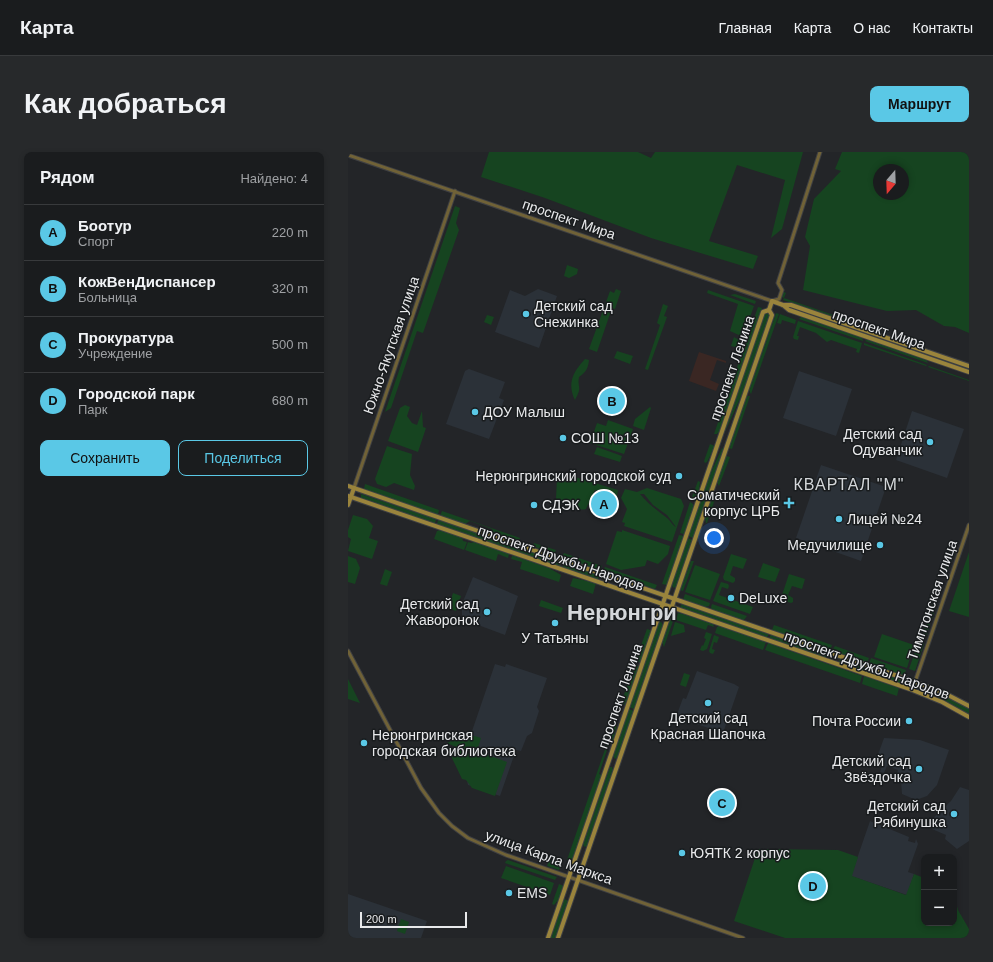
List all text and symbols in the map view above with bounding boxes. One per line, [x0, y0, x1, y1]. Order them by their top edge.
text: Карта [20, 17, 74, 38]
text: Главная [718, 20, 772, 36]
text: Карта [794, 20, 831, 36]
text: О нас [853, 20, 891, 36]
text: Контакты [913, 20, 973, 36]
button: Маршрут [870, 86, 969, 122]
text: Как добраться [24, 88, 226, 119]
north arrow [873, 164, 909, 200]
text: Рядом [40, 168, 95, 187]
text: Найдено: 4 [240, 171, 308, 186]
street label: проспект Мира [520, 196, 618, 242]
text: Боотур [78, 217, 132, 234]
text: A [48, 225, 58, 240]
text: 220 m [272, 225, 308, 240]
text: Спорт [78, 234, 115, 249]
text: КожВенДиспансер [78, 273, 216, 290]
street label: Южно-Якутская улица [360, 274, 422, 416]
text: B [48, 281, 58, 296]
text: 320 m [272, 281, 308, 296]
text: Больница [78, 290, 137, 305]
place label: Детский сад Снежинка [534, 298, 613, 330]
street label: проспект Мира [830, 306, 928, 352]
marker: Детский сад Снежинка [521, 309, 531, 319]
street label: проспект Ленина [707, 313, 758, 423]
text: Прокуратура [78, 329, 174, 346]
text: C [48, 337, 58, 352]
text: 500 m [272, 337, 308, 352]
text: Учреждение [78, 346, 153, 361]
text: Городской парк [78, 385, 195, 402]
pin: B [599, 386, 625, 416]
text: D [48, 393, 58, 408]
text: 680 m [272, 393, 308, 408]
text: Парк [78, 402, 108, 417]
place label: ДОУ Малыш [483, 404, 565, 420]
marker: ДОУ Малыш [470, 407, 480, 417]
place label: Детский сад Одуванчик [843, 426, 923, 458]
place label: СОШ №13 [571, 430, 639, 446]
marker: СОШ №13 [558, 433, 568, 443]
marker: Детский сад Одуванчик [925, 437, 935, 447]
button: Сохранить [40, 440, 170, 476]
button: Поделиться [178, 440, 308, 476]
place label: Нерюнгринский городской суд [475, 468, 671, 484]
marker: Нерюнгринский городской суд [674, 471, 684, 481]
district label: КВАРТАЛ "М" [794, 476, 904, 493]
place label: Соматический корпус ЦРБ [687, 487, 780, 519]
pin: A [591, 489, 617, 519]
place label: СДЭК [542, 497, 580, 513]
marker: Соматический корпус ЦРБ [783, 497, 795, 509]
marker: СДЭК [529, 500, 539, 510]
place label: Лицей №24 [847, 511, 922, 527]
marker: Лицей №24 [834, 514, 844, 524]
street label: проспект Дружбы Народов [476, 522, 646, 594]
your location [704, 528, 724, 548]
place label: Медучилище [787, 537, 872, 553]
street label: Тимптонская улица [904, 538, 960, 662]
marker: Медучилище [875, 540, 885, 550]
place label: DeLuxe [739, 590, 787, 606]
marker: DeLuxe [726, 593, 736, 603]
place label: Детский сад Жаворонок [400, 596, 480, 628]
district label: Нерюнгри [567, 600, 677, 625]
marker: Детский сад Жаворонок [482, 607, 492, 617]
marker: У Татьяны [550, 618, 560, 628]
street label: проспект Дружбы Народов [782, 628, 952, 702]
place label: У Татьяны [521, 630, 589, 646]
street label: проспект Ленина [595, 641, 646, 751]
marker: Детский сад Красная Шапочка [703, 698, 713, 708]
place label: Детский сад Красная Шапочка [651, 710, 766, 742]
place label: Почта России [812, 713, 901, 729]
marker: Почта России [904, 716, 914, 726]
place label: Нерюнгринская городская библиотека [372, 727, 516, 759]
marker: Нерюнгринская городская библиотека [359, 738, 369, 748]
place label: Детский сад Звёздочка [832, 753, 911, 785]
marker: Детский сад Звёздочка [914, 764, 924, 774]
pin: C [709, 788, 735, 818]
place label: Детский сад Рябинушка [867, 798, 946, 830]
marker: Детский сад Рябинушка [949, 809, 959, 819]
street label: улица Карла Маркса [483, 827, 615, 887]
place label: ЮЯТК 2 корпус [690, 845, 790, 861]
marker: ЮЯТК 2 корпус [677, 848, 687, 858]
map controls [921, 854, 957, 926]
button: + [921, 854, 957, 890]
pin: D [800, 871, 826, 901]
place label: EMS [517, 885, 547, 901]
marker: EMS [504, 888, 514, 898]
button: − [921, 890, 957, 926]
scale bar [360, 910, 467, 929]
text: 200 m [366, 913, 397, 925]

